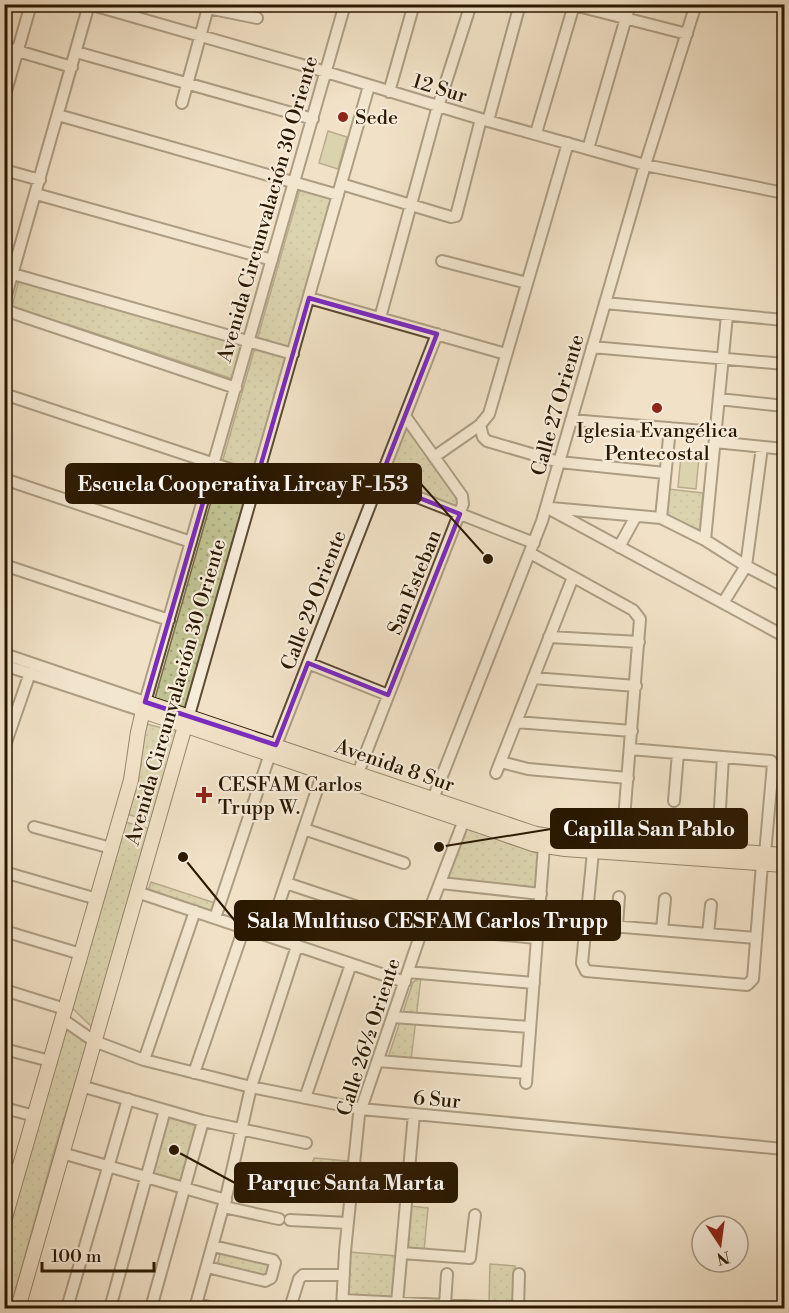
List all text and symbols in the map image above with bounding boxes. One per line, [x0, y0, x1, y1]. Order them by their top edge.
street label: Avenida Circunvalación 30 Oriente [212, 53, 324, 366]
street label: 12 Sur [409, 69, 470, 110]
place label: Sede [355, 106, 398, 131]
marker: Sede [336, 110, 350, 124]
street label: Calle 27 Oriente [526, 332, 591, 479]
marker: Iglesia Evangélica Pentecostal [650, 401, 664, 415]
place label: Iglesia Evangélica Pentecostal [576, 419, 739, 467]
callout: Escuela Cooperativa Lircay F-153 [66, 464, 421, 503]
text: Escuela Cooperativa Lircay F-153 [78, 472, 408, 498]
street label: San Esteban [383, 526, 448, 639]
street label: Calle 29 Oriente [276, 527, 353, 674]
street label: Avenida Circunvalación 30 Oriente [120, 536, 232, 849]
street label: Avenida 8 Sur [331, 734, 458, 799]
place label: CESFAM Carlos Trupp W. [218, 773, 362, 821]
marker: CESFAM Carlos Trupp W. [195, 786, 213, 804]
callout: Capilla San Pablo [551, 809, 747, 848]
text: Capilla San Pablo [563, 817, 735, 843]
callout: Sala Multiuso CESFAM Carlos Trupp [235, 901, 620, 940]
text: Sala Multiuso CESFAM Carlos Trupp [248, 909, 608, 935]
street label: Calle 26½ Oriente [332, 955, 407, 1120]
street label: 6 Sur [412, 1086, 462, 1115]
callout: Parque Santa Marta [235, 1163, 457, 1202]
text: Parque Santa Marta [247, 1171, 445, 1197]
north arrow [690, 1214, 750, 1274]
scale bar [42, 1235, 154, 1273]
text: 100 m [51, 1245, 102, 1268]
text: N [714, 1246, 732, 1269]

